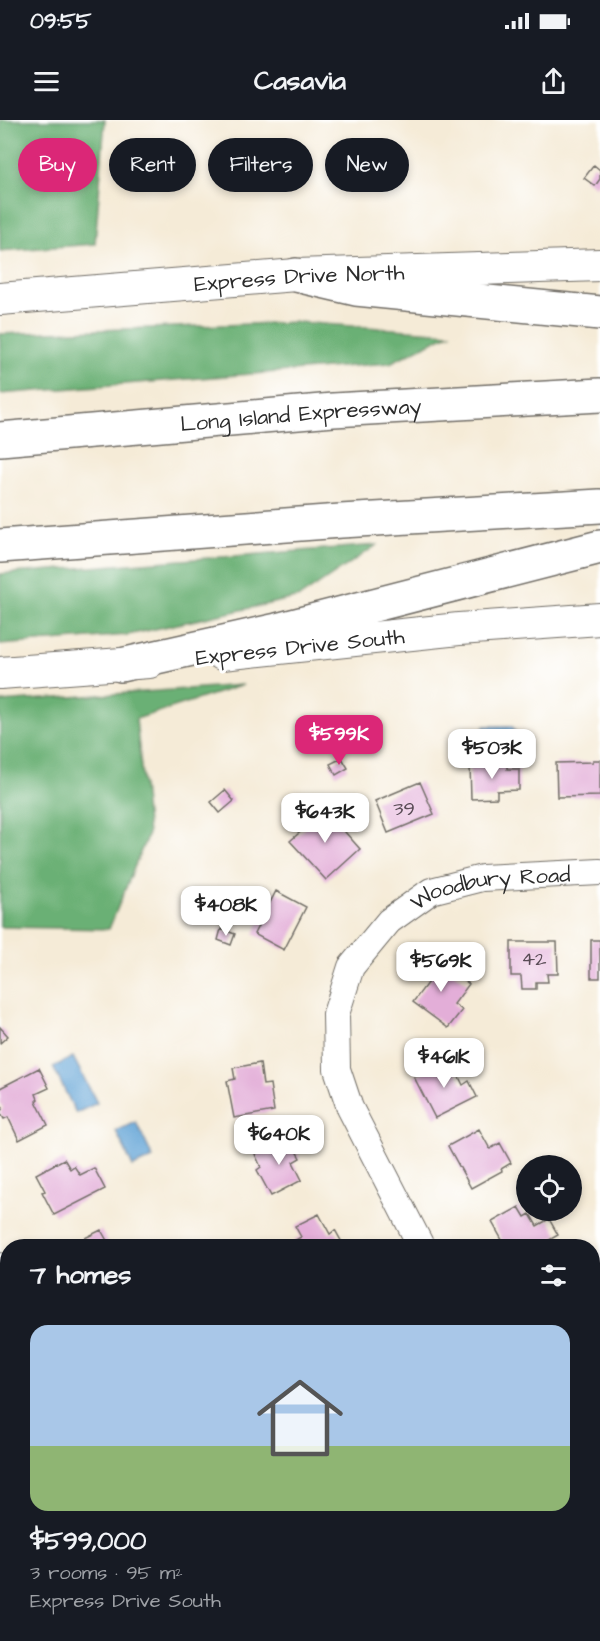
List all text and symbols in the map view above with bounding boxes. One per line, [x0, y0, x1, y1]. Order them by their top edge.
text: 09:55 [30, 6, 91, 37]
text: Casavia [254, 62, 346, 100]
icon: menu [30, 65, 63, 98]
icon: share [537, 65, 570, 98]
chip: Buy [18, 138, 97, 192]
chip: Rent [109, 138, 196, 192]
chip: Filters [208, 138, 313, 192]
chip: New [325, 138, 409, 192]
street label: Express Drive North [193, 257, 405, 300]
street label: Long Island Expressway [179, 391, 423, 440]
street label: Express Drive South [194, 621, 406, 674]
pin: $599K [297, 715, 381, 766]
text: $599K [309, 720, 369, 748]
pin: $503K [450, 729, 534, 780]
text: $503K [462, 734, 522, 762]
pin: $643K [283, 793, 367, 844]
house number: 39 [393, 795, 415, 823]
text: $643K [295, 798, 355, 826]
street label: Woodbury Road [404, 860, 571, 918]
pin: $408K [184, 886, 268, 937]
text: $408K [195, 891, 257, 919]
pin: $569K [399, 942, 483, 993]
house number: 42 [521, 945, 547, 973]
text: $569K [410, 947, 472, 975]
pin: $461K [402, 1038, 486, 1089]
text: $461K [418, 1043, 470, 1071]
pin: $640K [237, 1115, 321, 1166]
text: $640K [248, 1120, 310, 1148]
map controls [516, 1155, 582, 1221]
button: locate [516, 1155, 582, 1221]
text: 7 homes [30, 1257, 131, 1293]
icon: filters [537, 1259, 570, 1292]
icon: home [246, 1364, 354, 1472]
text: $599,000 [30, 1523, 146, 1559]
text: 3 rooms · 95 m² [30, 1559, 183, 1587]
text: Express Drive South [30, 1587, 221, 1615]

